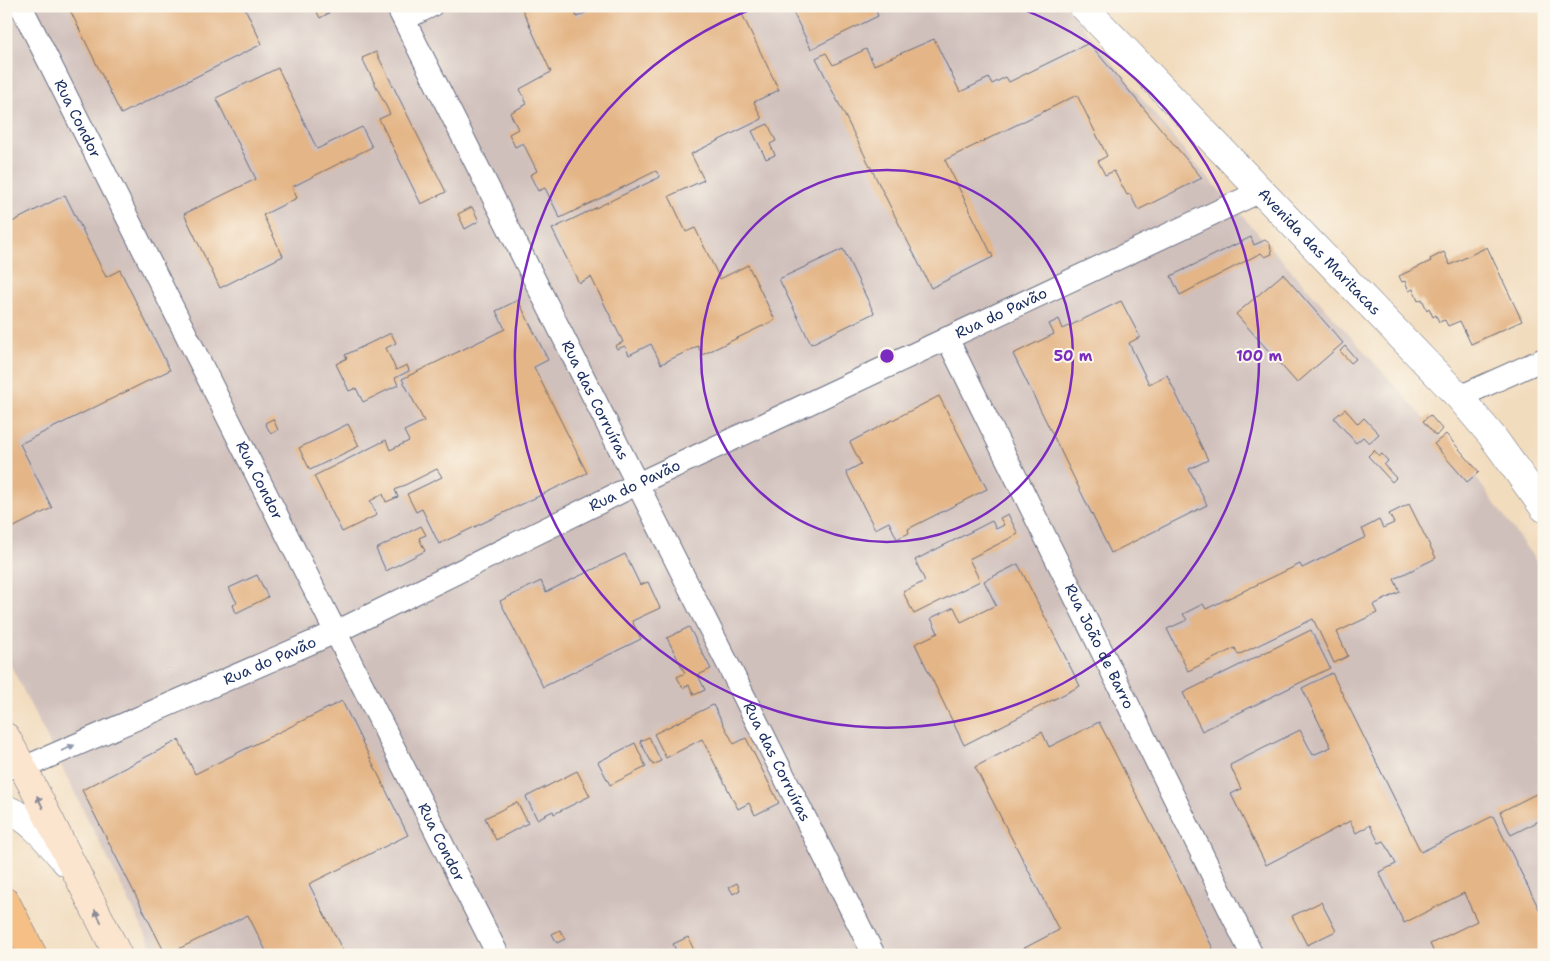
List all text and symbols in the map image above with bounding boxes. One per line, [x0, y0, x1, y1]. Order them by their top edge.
street label: Rua Condor [49, 76, 106, 161]
street label: Avenida das Maritacas [1254, 184, 1385, 320]
street label: Rua do Pavão [952, 283, 1050, 343]
street label: Rua das Corruíras [557, 337, 633, 463]
text: 50 m [1054, 346, 1093, 366]
text: 100 m [1236, 346, 1282, 366]
centre of rings [878, 347, 896, 365]
street label: Rua Condor [231, 438, 288, 523]
street label: Rua do Pavão [586, 455, 684, 516]
street label: Rua João de Barro [1060, 580, 1139, 712]
street label: Rua do Pavão [220, 632, 319, 690]
street label: Rua das Corruíras [739, 699, 815, 825]
one-way arrow [61, 744, 75, 752]
one-way arrow [36, 795, 44, 809]
street label: Rua Condor [413, 800, 469, 885]
one-way arrow [94, 909, 102, 923]

